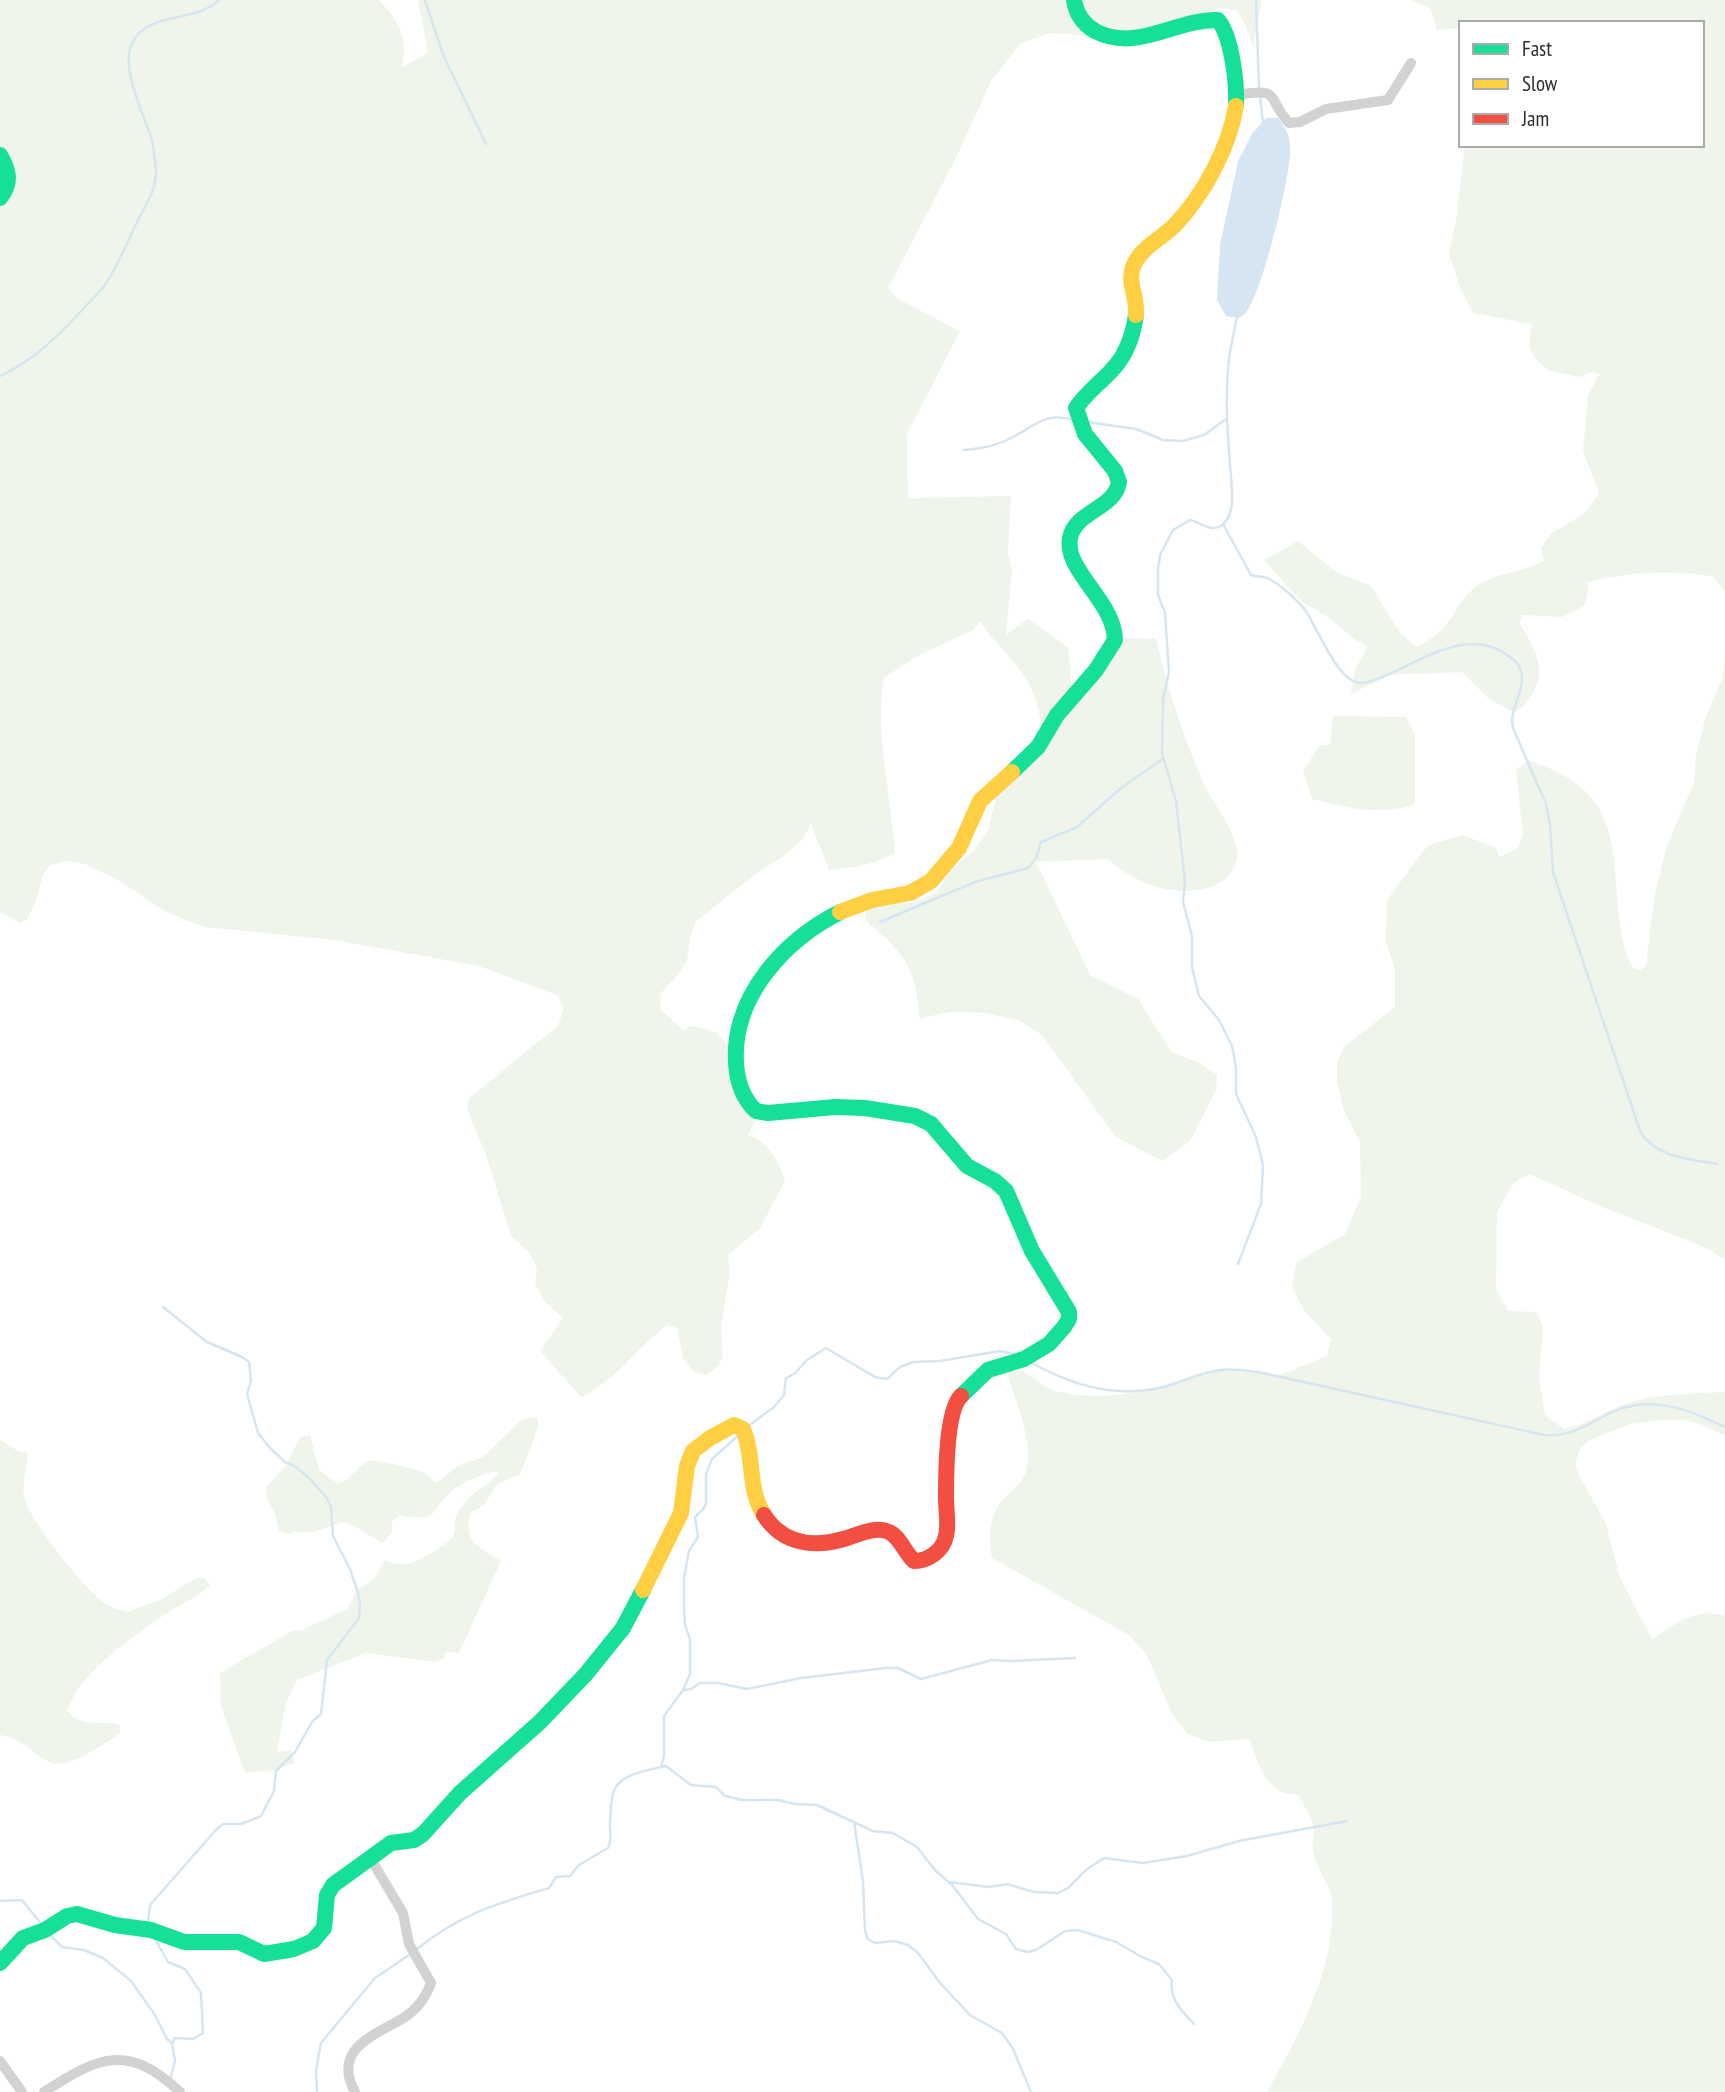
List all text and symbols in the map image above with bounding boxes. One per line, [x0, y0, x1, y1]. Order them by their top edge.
legend [1459, 21, 1704, 147]
text: Fast [1522, 35, 1552, 62]
text: Slow [1522, 70, 1558, 97]
text: Jam [1521, 105, 1549, 132]

